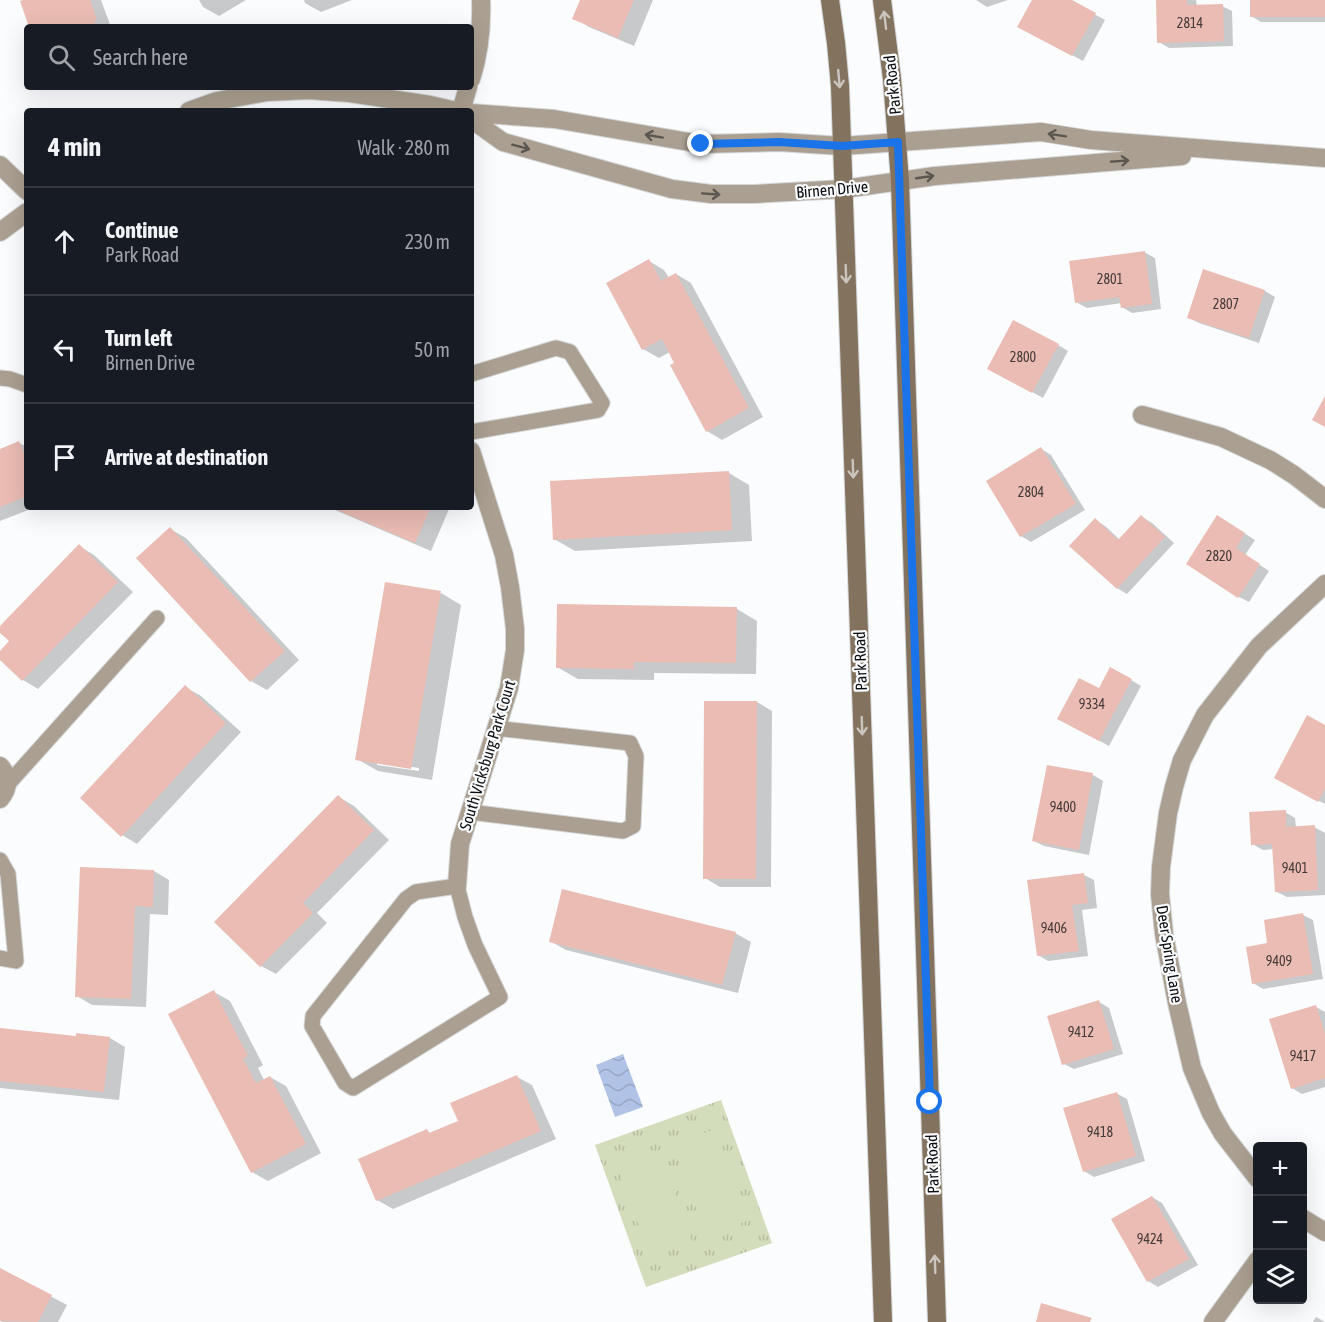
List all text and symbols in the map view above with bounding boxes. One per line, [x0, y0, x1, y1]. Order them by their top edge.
one-way arrow [879, 10, 890, 30]
house number: 2814 [1177, 15, 1204, 31]
search box [24, 24, 474, 90]
icon: search [45, 41, 78, 74]
text: Search here [93, 44, 188, 70]
street label: Park Road [880, 54, 904, 116]
one-way arrow [834, 68, 845, 88]
one-way arrow [1048, 129, 1068, 140]
one-way arrow [644, 130, 664, 141]
route end [687, 130, 713, 156]
text: 4 min [48, 132, 101, 162]
text: Walk · 280 m [358, 136, 450, 159]
one-way arrow [512, 142, 531, 153]
one-way arrow [1109, 155, 1129, 166]
one-way arrow [915, 171, 935, 182]
street label: Birnen Drive [795, 177, 869, 201]
one-way arrow [700, 188, 720, 199]
text: Continue [105, 217, 179, 243]
icon: ahead [48, 225, 81, 258]
text: 230 m [405, 230, 450, 253]
text: Park Road [105, 243, 179, 266]
one-way arrow [841, 263, 852, 283]
house number: 2801 [1097, 271, 1123, 287]
house number: 2807 [1213, 296, 1239, 312]
text: Turn left [105, 325, 172, 351]
icon: left [48, 333, 81, 366]
text: 50 m [414, 338, 450, 361]
house number: 2800 [1010, 349, 1037, 365]
text: Birnen Drive [105, 351, 195, 374]
icon: arrive [48, 441, 81, 474]
text: Arrive at destination [105, 444, 268, 470]
one-way arrow [848, 458, 859, 478]
house number: 2804 [1018, 484, 1045, 500]
house number: 2820 [1206, 548, 1233, 564]
street label: Park Road [850, 631, 870, 691]
street label: South Vicksburg Park Court [456, 677, 519, 832]
house number: 9334 [1079, 696, 1106, 712]
one-way arrow [857, 716, 868, 736]
house number: 9400 [1050, 799, 1077, 815]
house number: 9401 [1282, 860, 1308, 876]
street label: Deer Spring Lane [1152, 904, 1187, 1004]
house number: 9406 [1041, 920, 1068, 936]
house number: 9409 [1266, 953, 1292, 969]
house number: 9412 [1068, 1024, 1094, 1040]
house number: 9417 [1290, 1048, 1316, 1064]
route start [916, 1088, 942, 1114]
house number: 9418 [1087, 1124, 1114, 1140]
street label: Park Road [922, 1134, 942, 1194]
map controls [1253, 1142, 1307, 1304]
button: + [1253, 1142, 1307, 1196]
button: − [1253, 1196, 1307, 1250]
house number: 9424 [1137, 1231, 1164, 1247]
button: layers [1253, 1250, 1307, 1304]
one-way arrow [930, 1254, 941, 1274]

